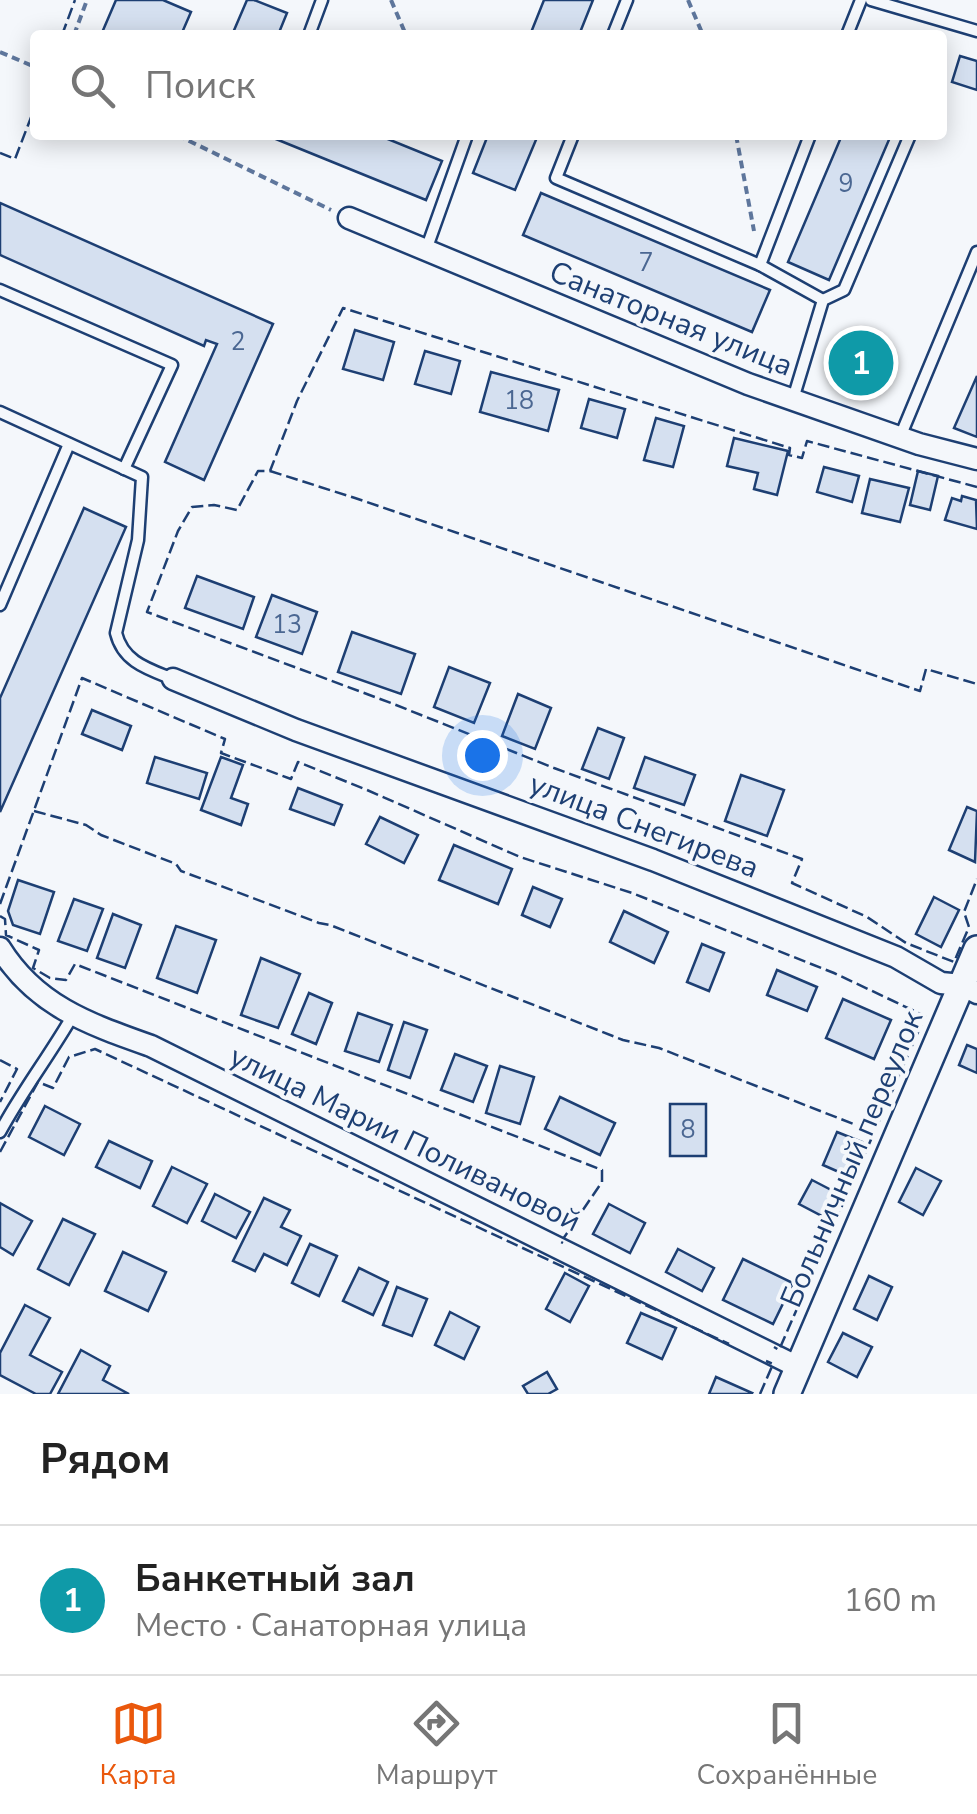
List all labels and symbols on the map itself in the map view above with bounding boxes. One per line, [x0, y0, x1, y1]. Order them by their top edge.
house number: 9 [838, 167, 854, 201]
house number: 7 [638, 246, 654, 280]
street label: Санаторная улица [543, 251, 799, 387]
house number: 2 [230, 325, 246, 359]
pin: 1 [828, 326, 894, 400]
house number: 18 [504, 384, 534, 418]
house number: 13 [272, 608, 302, 642]
your location [457, 730, 508, 781]
street label: улица Снегирева [523, 763, 765, 889]
street label: Больничный переулок [771, 1004, 933, 1314]
street label: улица Марии Поливановой [223, 1036, 587, 1242]
house number: 8 [680, 1113, 696, 1147]

